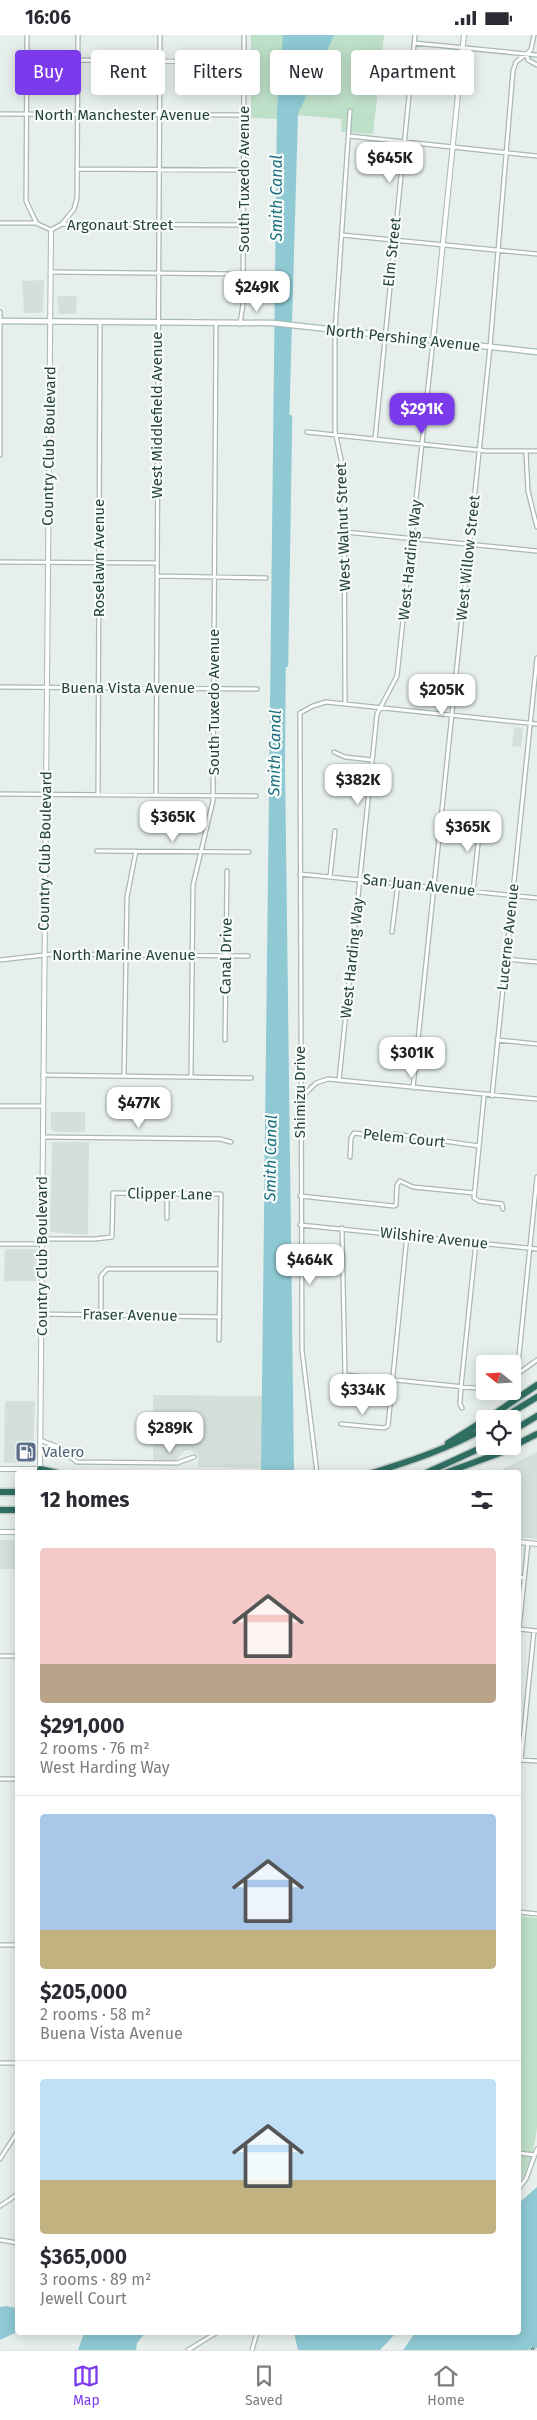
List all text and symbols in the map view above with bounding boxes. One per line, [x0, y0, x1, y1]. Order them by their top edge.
text: 16:06 [25, 6, 71, 29]
chip: Buy [15, 50, 81, 95]
chip: Rent [91, 50, 165, 95]
chip: Filters [175, 50, 260, 95]
chip: New [270, 50, 341, 95]
chip: Apartment [351, 50, 474, 95]
street label: North Manchester Avenue [34, 106, 210, 124]
street label: South Tuxedo Avenue [235, 106, 253, 252]
pin: $645K [355, 141, 425, 184]
text: $645K [367, 148, 413, 167]
water label: Smith Canal [267, 155, 286, 242]
street label: Argonaut Street [67, 216, 174, 234]
street label: Elm Street [379, 216, 405, 288]
pin: $249K [222, 271, 292, 313]
text: $249K [235, 277, 279, 296]
street label: North Pershing Avenue [325, 321, 481, 355]
street label: West Middlefield Avenue [148, 332, 166, 499]
street label: Country Club Boulevard [39, 366, 59, 526]
pin: $291K [387, 393, 457, 435]
text: $291K [401, 399, 443, 418]
street label: West Walnut Street [332, 462, 354, 592]
street label: West Willow Street [452, 494, 484, 622]
street label: West Harding Way [395, 498, 425, 621]
street label: Roselawn Avenue [90, 499, 108, 617]
street label: South Tuxedo Avenue [205, 629, 223, 775]
pin: $205K [407, 673, 477, 716]
street label: Buena Vista Avenue [61, 679, 195, 697]
text: $205K [420, 680, 464, 699]
water label: Smith Canal [264, 710, 285, 797]
pin: $382K [323, 763, 393, 806]
text: $382K [336, 770, 380, 789]
street label: Country Club Boulevard [35, 771, 55, 931]
pin: $365K [138, 801, 208, 843]
text: $365K [151, 807, 195, 826]
pin: $365K [433, 811, 503, 853]
text: $365K [446, 817, 490, 836]
street label: San Juan Avenue [362, 870, 476, 900]
street label: Lucerne Avenue [493, 883, 523, 991]
street label: West Harding Way [337, 896, 367, 1019]
street label: Canal Drive [216, 917, 236, 995]
street label: North Marine Avenue [52, 946, 196, 964]
pin: $301K [377, 1037, 447, 1079]
text: $301K [390, 1043, 434, 1062]
street label: Shimizu Drive [291, 1046, 309, 1138]
pin: $477K [104, 1087, 174, 1129]
text: $477K [118, 1093, 160, 1112]
water label: Smith Canal [260, 1115, 281, 1202]
street label: Pelem Court [362, 1125, 447, 1151]
street label: Country Club Boulevard [33, 1176, 51, 1336]
street label: Clipper Lane [127, 1184, 213, 1204]
street label: Wilshire Avenue [379, 1223, 489, 1253]
pin: $464K [275, 1243, 345, 1286]
text: $464K [287, 1250, 333, 1269]
street label: Fraser Avenue [82, 1305, 178, 1325]
north arrow [476, 1355, 521, 1400]
map controls [476, 1355, 521, 1455]
pin: $334K [328, 1373, 398, 1416]
text: $334K [341, 1380, 385, 1399]
button: locate [476, 1410, 521, 1455]
pin: $289K [135, 1411, 205, 1454]
text: $289K [147, 1418, 193, 1437]
fuel station icon: Valero [14, 1440, 38, 1464]
place label: Valero [42, 1443, 84, 1461]
icon: filters [468, 1486, 496, 1514]
text: 12 homes [40, 1487, 129, 1513]
icon: home [223, 1581, 313, 1671]
text: $291,000 [40, 1713, 125, 1739]
text: 2 rooms · 76 m² [40, 1739, 150, 1758]
text: West Harding Way [40, 1758, 170, 1777]
icon: home [223, 1846, 313, 1936]
text: $205,000 [40, 1979, 127, 2005]
text: 2 rooms · 58 m² [40, 2005, 151, 2024]
text: Buena Vista Avenue [40, 2024, 183, 2043]
icon: home [223, 2111, 313, 2201]
text: $365,000 [40, 2244, 127, 2270]
text: 3 rooms · 89 m² [40, 2270, 151, 2289]
text: Jewell Court [40, 2289, 127, 2308]
tab: Map [72, 2362, 100, 2409]
tab: Saved [245, 2362, 283, 2409]
tab: Home [427, 2362, 465, 2409]

